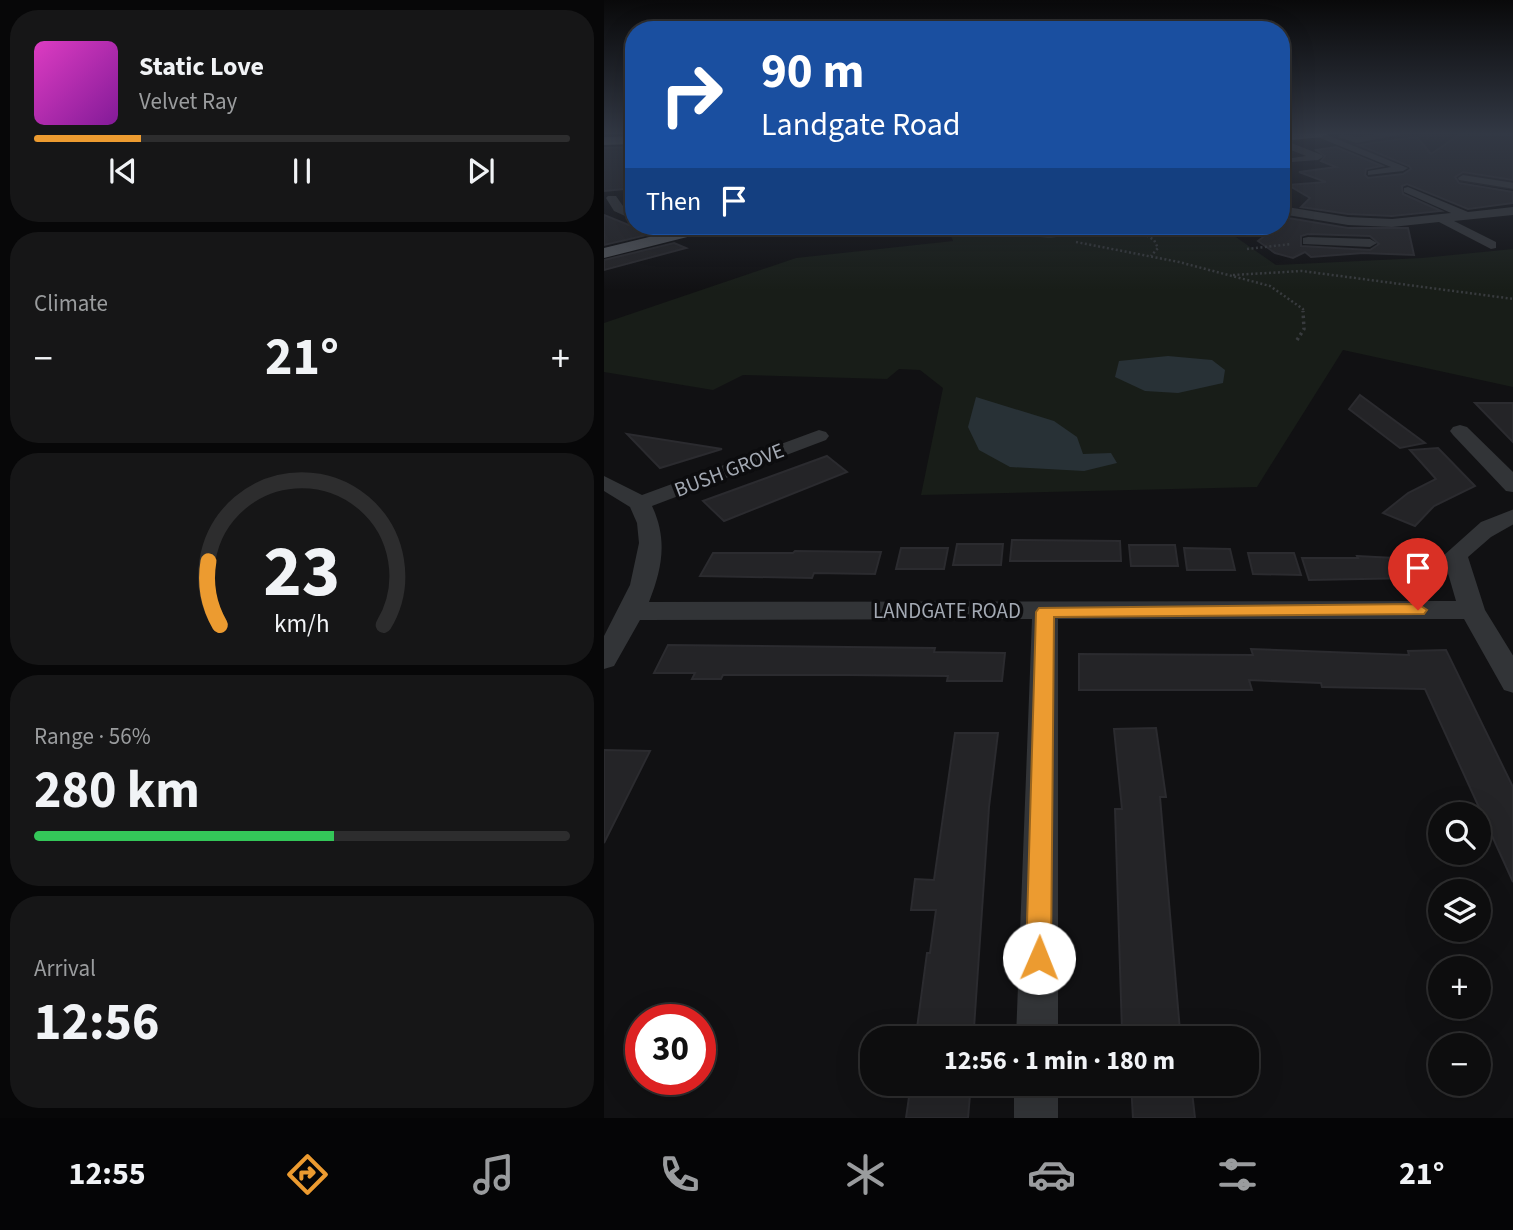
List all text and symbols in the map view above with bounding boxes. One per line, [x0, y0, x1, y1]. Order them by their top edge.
text: 90 m [761, 37, 865, 107]
text: Static Love [139, 48, 264, 85]
icon: right [646, 49, 737, 140]
text: Velvet Ray [139, 85, 237, 118]
text: Landgate Road [761, 102, 961, 148]
icon: previous [104, 152, 142, 190]
icon: pause [283, 152, 321, 190]
icon: next [462, 152, 500, 190]
icon: arrive [715, 182, 753, 220]
text: Then [646, 183, 701, 220]
text: Climate [34, 287, 108, 320]
text: 21° [265, 321, 339, 395]
text: − [34, 332, 53, 386]
text: + [551, 332, 570, 386]
street label: BUSH GROVE [670, 435, 788, 505]
text: 23 [264, 520, 340, 624]
pin [1388, 538, 1448, 610]
icon: arrive [1399, 549, 1437, 587]
street label: LANDGATE ROAD [873, 596, 1021, 626]
text: km/h [274, 606, 330, 642]
text: Range · 56% [34, 720, 151, 753]
text: 280 km [34, 754, 200, 828]
map controls [1428, 802, 1491, 1096]
button: search [1428, 802, 1491, 865]
button: layers [1428, 879, 1491, 942]
position arrow [1002, 921, 1076, 995]
text: Arrival [34, 952, 96, 985]
button: + [1428, 956, 1491, 1019]
text: 12:56 [34, 986, 159, 1060]
speed limit sign: 30 [625, 1004, 716, 1095]
button: − [1428, 1033, 1491, 1096]
text: 12:56 · 1 min · 180 m [944, 1042, 1175, 1079]
icon: directions [283, 1150, 332, 1199]
icon: music [469, 1150, 518, 1199]
icon: phone [655, 1150, 704, 1199]
icon: climate [841, 1150, 890, 1199]
icon: car [1027, 1150, 1076, 1199]
icon: filters [1213, 1150, 1262, 1199]
text: 12:55 [69, 1151, 146, 1197]
text: 21° [1399, 1151, 1444, 1197]

